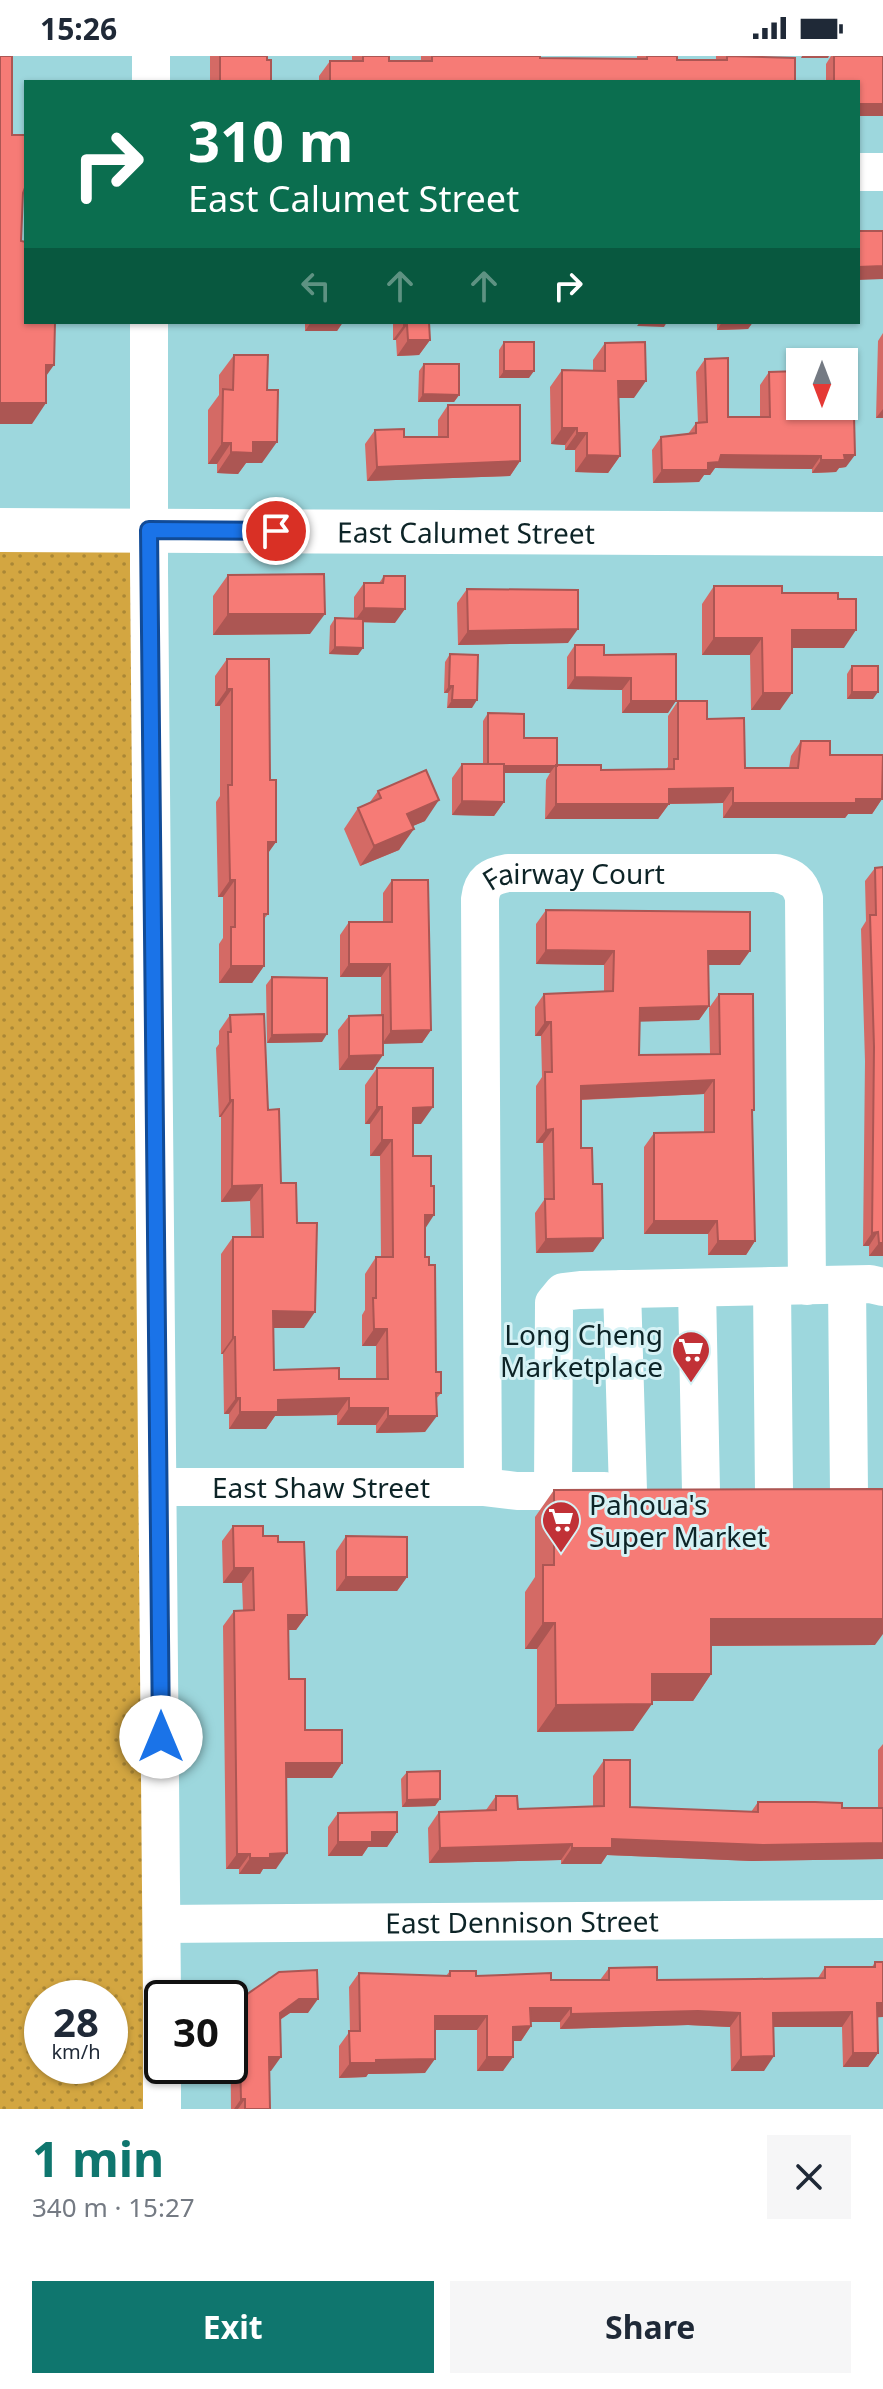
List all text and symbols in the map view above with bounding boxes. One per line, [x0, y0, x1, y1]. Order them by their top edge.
text: 15:26 [40, 8, 117, 49]
text: 310 m [188, 102, 353, 178]
icon: right [56, 112, 160, 216]
text: East Calumet Street [188, 174, 519, 223]
icon: left [294, 264, 338, 308]
icon: ahead [378, 264, 422, 308]
icon: ahead [462, 264, 506, 308]
icon: right [546, 264, 590, 308]
north arrow [786, 348, 858, 420]
map controls [786, 348, 858, 420]
pin [242, 497, 310, 565]
icon: arrive [254, 509, 298, 553]
street label: East Calumet Street [337, 513, 595, 552]
street label: Fairway Court [475, 853, 665, 898]
place label: Long Cheng Marketplace [500, 1315, 663, 1385]
supermarket icon: Long Cheng Marketplace [670, 1329, 712, 1384]
street label: East Shaw Street [212, 1468, 430, 1506]
place label: Pahoua's Super Market [589, 1485, 767, 1555]
supermarket icon: Pahoua's Super Market [540, 1499, 582, 1554]
position arrow [119, 1695, 203, 1779]
street label: East Dennison Street [385, 1902, 659, 1941]
speed limit sign: 30 [144, 1980, 248, 2084]
text: 28 [53, 1994, 99, 2049]
text: km/h [51, 2038, 101, 2065]
text: 1 min [32, 2126, 164, 2191]
button: close [767, 2135, 851, 2219]
text: 340 m · 15:27 [32, 2189, 195, 2225]
button: Exit [32, 2281, 434, 2373]
button: Share [450, 2281, 851, 2373]

